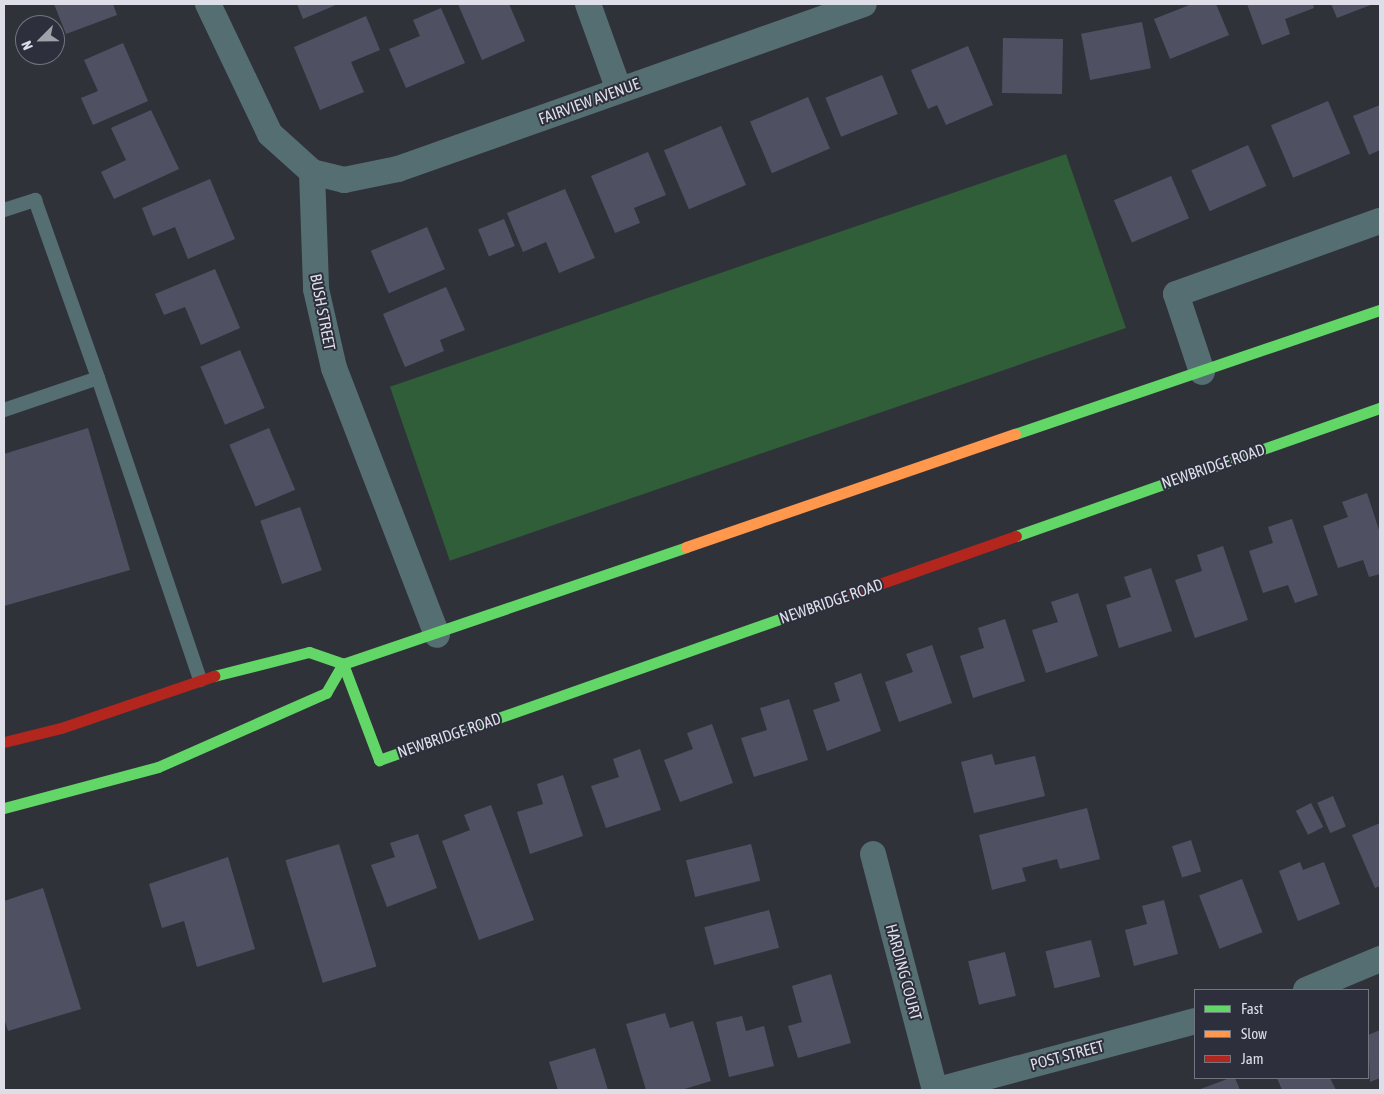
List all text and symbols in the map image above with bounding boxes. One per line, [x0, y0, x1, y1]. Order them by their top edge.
north arrow [15, 15, 65, 65]
text: N [18, 39, 36, 52]
street label: FAIRVIEW AVENUE [536, 74, 642, 128]
street label: BUSH STREET [306, 272, 340, 352]
street label: NEWBRIDGE ROAD [1159, 439, 1267, 493]
street label: NEWBRIDGE ROAD [777, 574, 885, 628]
street label: NEWBRIDGE ROAD [395, 708, 503, 762]
street label: HARDING COURT [882, 922, 926, 1022]
legend [1194, 989, 1369, 1079]
text: Fast [1241, 1000, 1263, 1017]
text: Slow [1241, 1025, 1267, 1042]
street label: POST STREET [1028, 1036, 1106, 1074]
text: Jam [1241, 1050, 1264, 1067]

